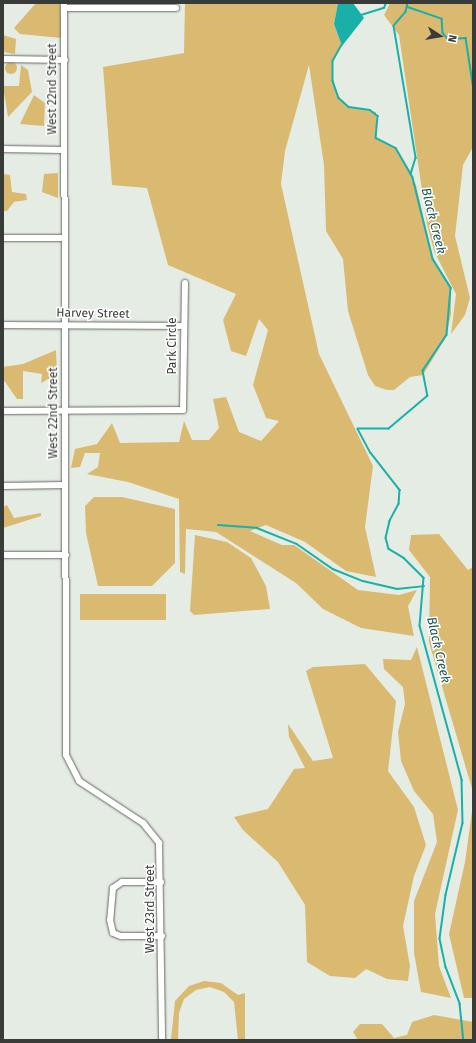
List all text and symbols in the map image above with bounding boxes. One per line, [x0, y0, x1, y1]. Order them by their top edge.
north arrow [420, 16, 460, 56]
text: N [445, 34, 459, 44]
street label: West 22nd Street [46, 43, 60, 135]
water label: Black Creek [417, 186, 449, 256]
street label: Harvey Street [56, 306, 130, 322]
street label: Park Circle [166, 318, 180, 374]
street label: West 22nd Street [47, 367, 61, 459]
water label: Black Creek [423, 615, 453, 685]
street label: West 23rd Street [144, 865, 158, 953]

